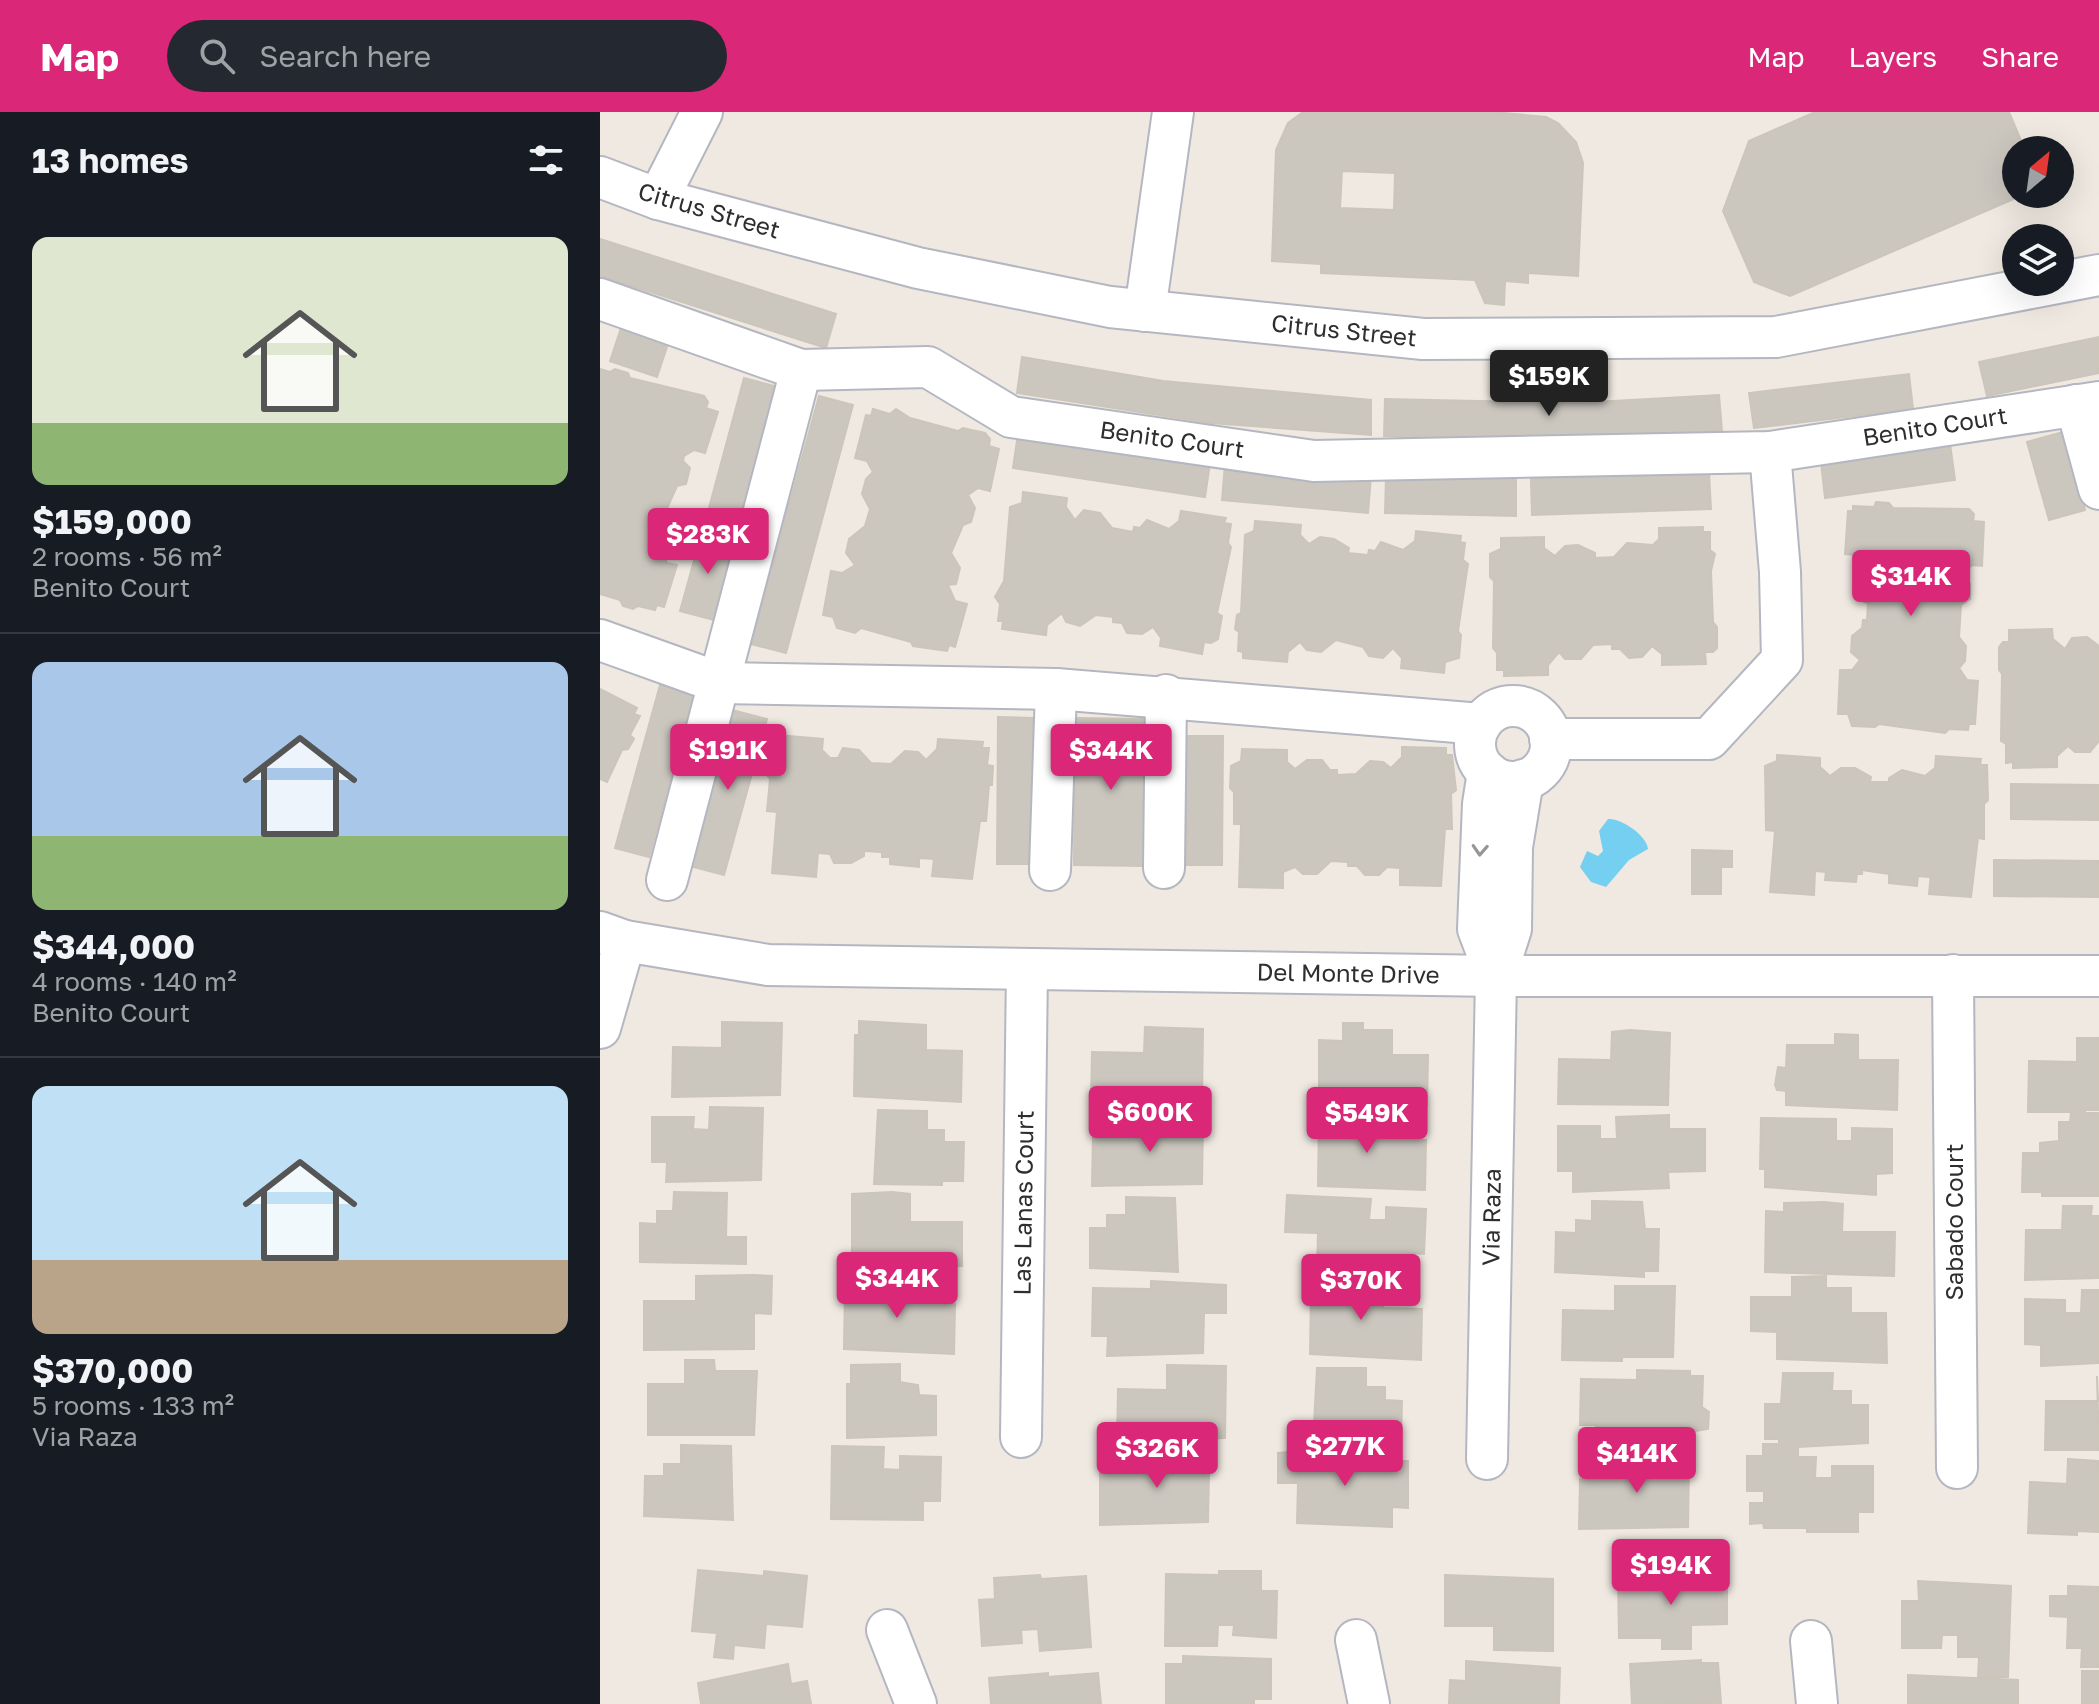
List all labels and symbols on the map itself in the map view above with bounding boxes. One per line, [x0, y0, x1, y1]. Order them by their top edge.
north arrow [2002, 136, 2074, 208]
street label: Citrus Street [635, 175, 784, 244]
street label: Citrus Street [1270, 307, 1418, 352]
pin: $159K [1493, 350, 1605, 418]
street label: Benito Court [1860, 400, 2009, 451]
street label: Benito Court [1098, 414, 1246, 463]
pin: $283K [652, 508, 764, 576]
pin: $314K [1855, 550, 1967, 618]
pin: $191K [672, 724, 784, 792]
pin: $344K [1055, 724, 1167, 792]
one-way arrow [1472, 844, 1489, 857]
street label: Del Monte Drive [1256, 956, 1440, 989]
pin: $600K [1094, 1086, 1206, 1154]
pin: $549K [1311, 1087, 1423, 1155]
street label: Las Lanas Court [1006, 1110, 1039, 1296]
street label: Sabado Court [1939, 1143, 1968, 1301]
street label: Via Raza [1475, 1168, 1506, 1266]
pin: $344K [841, 1252, 953, 1320]
pin: $370K [1305, 1254, 1417, 1322]
pin: $277K [1289, 1420, 1401, 1488]
pin: $326K [1101, 1422, 1213, 1490]
pin: $414K [1581, 1427, 1693, 1495]
pin: $194K [1615, 1539, 1727, 1607]

